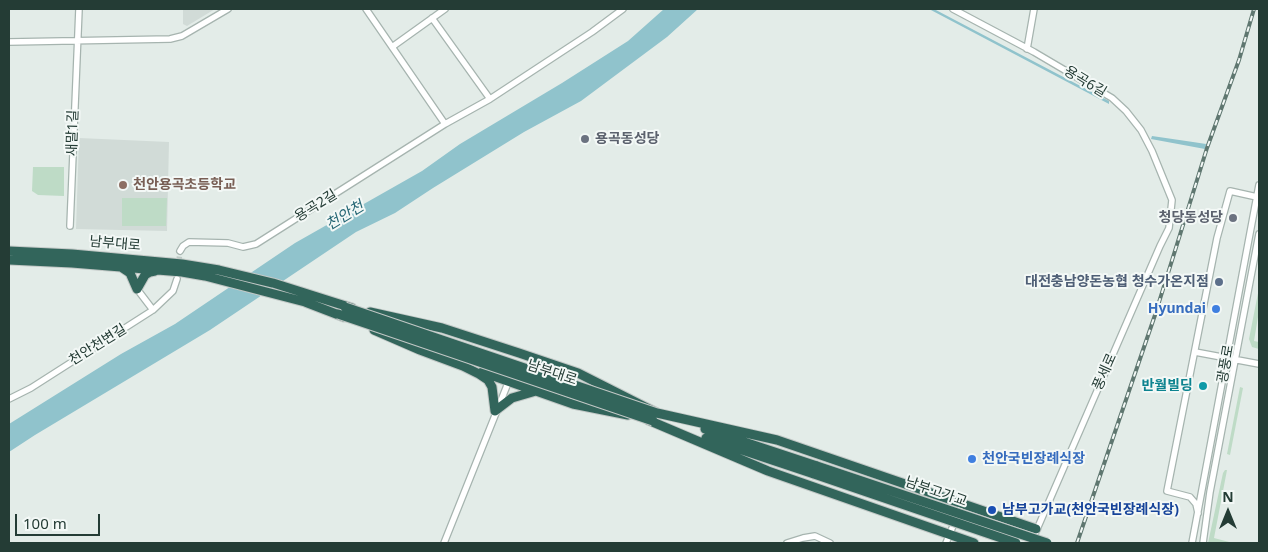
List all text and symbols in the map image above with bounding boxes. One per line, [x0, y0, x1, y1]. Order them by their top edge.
street label: 용곡6길 [1061, 63, 1109, 101]
street label: 새말1길 [64, 109, 82, 157]
place label: 용곡동성당 [595, 131, 659, 147]
marker: 용곡동성당 [579, 133, 591, 145]
place label: 천안용곡초등학교 [133, 177, 236, 193]
marker: 천안용곡초등학교 [117, 179, 129, 191]
street label: 용곡2길 [292, 187, 340, 225]
water label: 천안천 [323, 198, 367, 234]
place label: 청당동성당 [1159, 210, 1223, 226]
marker: 청당동성당 [1227, 212, 1239, 224]
street label: 남부대로 [89, 233, 141, 255]
place label: 대전충남양돈농협 청수가온지점 [1025, 274, 1209, 290]
marker: 대전충남양돈농협 청수가온지점 [1213, 276, 1225, 288]
place label: Hyundai [1148, 301, 1206, 317]
marker: Hyundai [1210, 303, 1222, 315]
street label: 천안천변길 [66, 321, 130, 369]
street label: 광풍로 [1214, 344, 1238, 384]
street label: 풍세로 [1089, 351, 1121, 393]
street label: 남부대로 [525, 357, 579, 389]
place label: 반월빌딩 [1141, 378, 1193, 394]
marker: 반월빌딩 [1197, 380, 1209, 392]
place label: 천안국빈장례식장 [982, 451, 1085, 467]
marker: 천안국빈장례식장 [966, 453, 978, 465]
street label: 남부고가교 [903, 474, 969, 510]
north arrow [1203, 487, 1253, 537]
text: N [1222, 487, 1234, 506]
place label: 남부고가교(천안국빈장례식장) [1002, 502, 1179, 518]
scale bar [18, 504, 102, 536]
marker: 남부고가교(천안국빈장례식장) [986, 504, 998, 516]
text: 100 m [23, 513, 67, 533]

